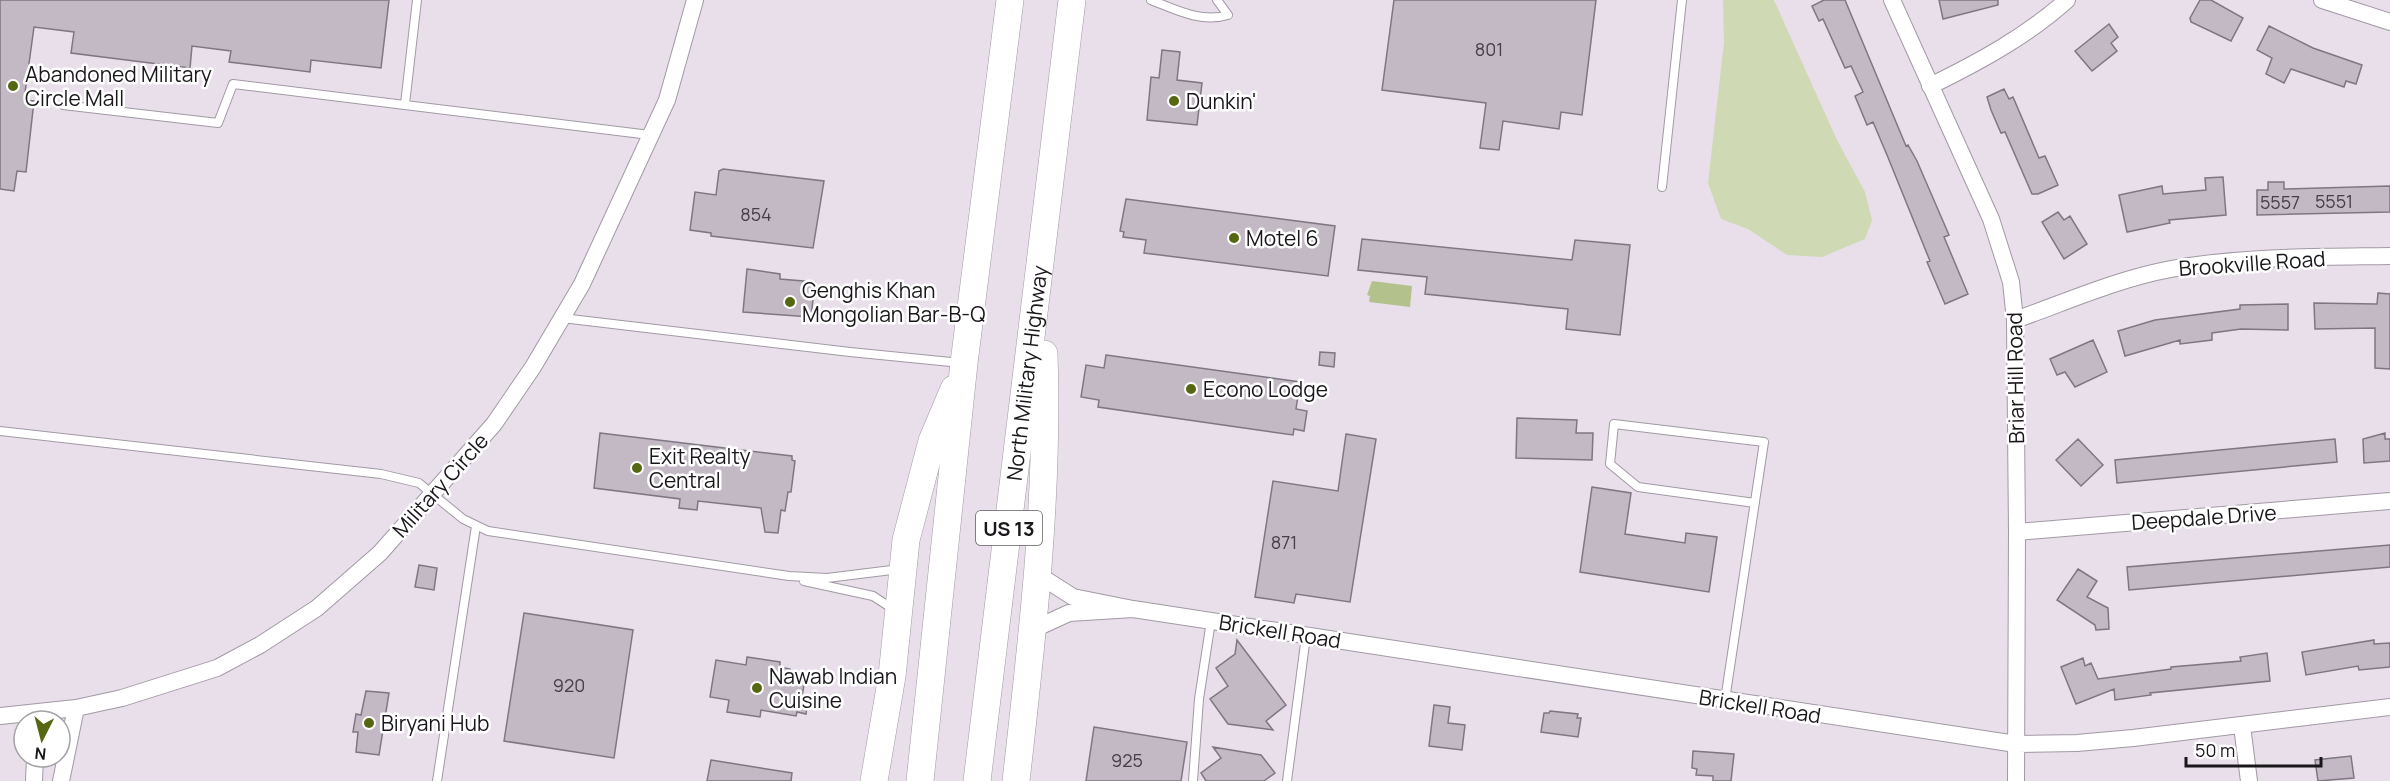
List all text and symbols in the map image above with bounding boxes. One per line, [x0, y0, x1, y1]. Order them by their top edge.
house number: 801 [1475, 37, 1503, 61]
place label: Abandoned Military Circle Mall [25, 60, 212, 112]
marker: Abandoned Military Circle Mall [6, 79, 20, 93]
place label: Dunkin' [1186, 87, 1257, 115]
marker: Dunkin' [1167, 94, 1181, 108]
house number: 5551 [2315, 189, 2353, 213]
house number: 5557 [2260, 190, 2300, 214]
house number: 854 [740, 202, 772, 226]
place label: Motel 6 [1246, 224, 1318, 252]
marker: Motel 6 [1227, 231, 1241, 245]
street label: Brookville Road [2178, 244, 2326, 282]
street label: North Military Highway [1000, 264, 1054, 482]
place label: Genghis Khan Mongolian Bar-B-Q [802, 276, 985, 328]
marker: Genghis Khan Mongolian Bar-B-Q [783, 295, 797, 309]
street label: Briar Hill Road [2000, 312, 2030, 444]
place label: Econo Lodge [1203, 375, 1328, 403]
marker: Econo Lodge [1184, 382, 1198, 396]
street label: Military Circle [386, 427, 494, 543]
place label: Exit Realty Central [649, 442, 751, 494]
marker: Exit Realty Central [630, 461, 644, 475]
street label: Deepdale Drive [2131, 498, 2277, 536]
road number: US 13 [976, 511, 1042, 545]
house number: 871 [1271, 530, 1297, 554]
street label: Brickell Road [1217, 608, 1343, 654]
place label: Nawab Indian Cuisine [769, 662, 897, 714]
house number: 920 [553, 673, 585, 697]
marker: Nawab Indian Cuisine [750, 681, 764, 695]
street label: Brickell Road [1697, 683, 1823, 729]
north arrow [12, 709, 72, 769]
place label: Biryani Hub [381, 709, 489, 737]
marker: Biryani Hub [362, 716, 376, 730]
scale bar [2186, 730, 2321, 768]
text: 50 m [2195, 738, 2235, 762]
text: N [34, 742, 47, 765]
house number: 925 [1111, 748, 1143, 772]

